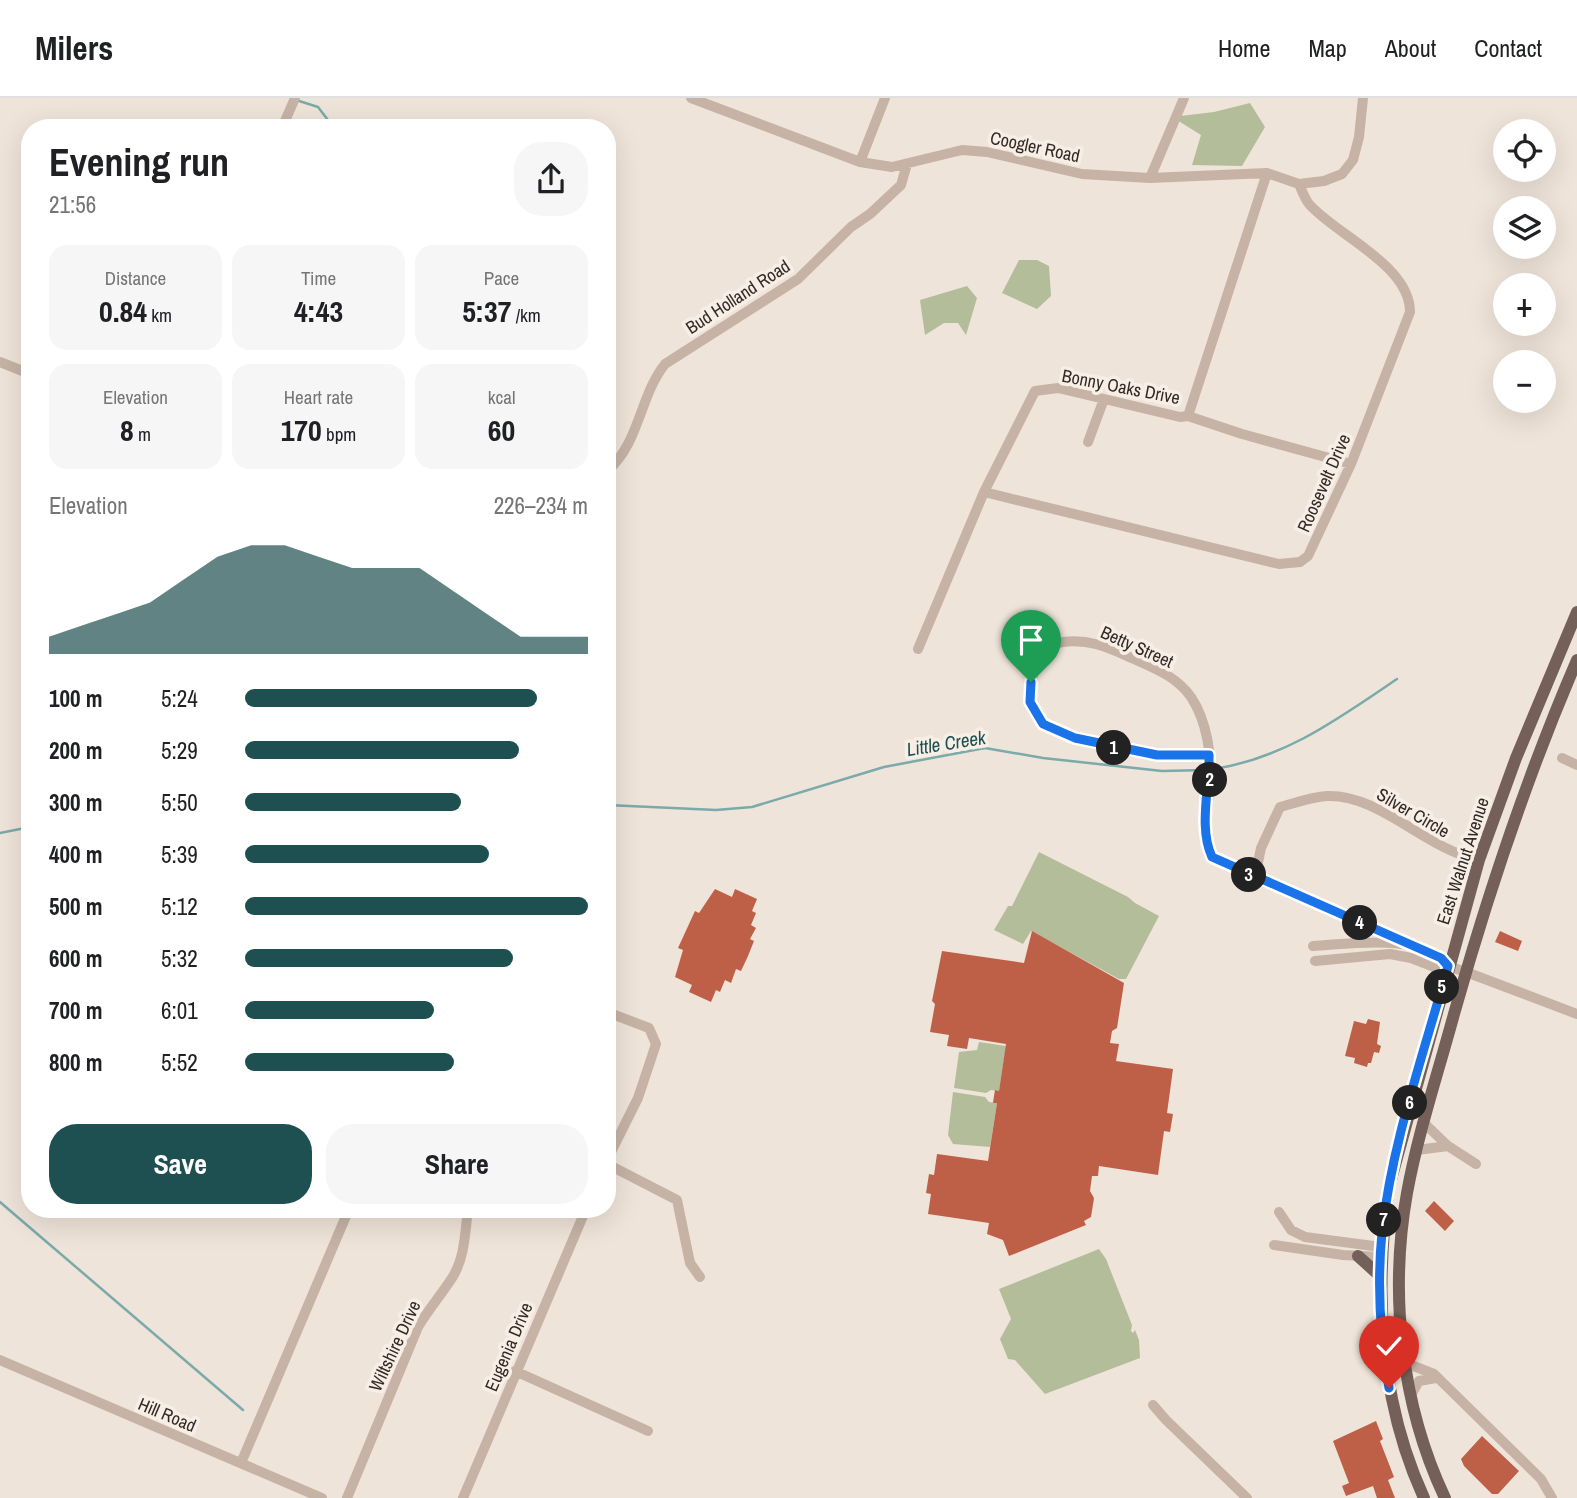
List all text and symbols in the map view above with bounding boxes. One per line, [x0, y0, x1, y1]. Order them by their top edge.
text: Milers [35, 26, 113, 70]
text: Home [1218, 32, 1270, 64]
text: Map [1308, 32, 1347, 64]
text: About [1385, 32, 1436, 64]
text: Contact [1474, 32, 1542, 64]
map controls [1493, 119, 1556, 413]
button: locate [1493, 119, 1556, 182]
street label: Coogler Road [988, 125, 1082, 168]
text: Evening run [49, 137, 229, 188]
button: share [514, 142, 588, 216]
text: 21:56 [49, 189, 96, 220]
button: layers [1493, 196, 1556, 259]
street label: Bud Holland Road [681, 253, 795, 340]
text: Distance [105, 265, 166, 291]
text: Time [301, 265, 336, 291]
text: Pace [484, 265, 519, 291]
button: + [1493, 273, 1556, 336]
text: 0.84 [99, 291, 147, 331]
text: 4:43 [294, 291, 343, 331]
text: 5:37 [462, 291, 511, 331]
text: km [147, 302, 172, 328]
text: /km [511, 302, 541, 328]
button: − [1493, 350, 1556, 413]
street label: Bonny Oaks Drive [1060, 363, 1182, 410]
text: Elevation [103, 384, 168, 410]
text: Heart rate [284, 384, 353, 410]
text: kcal [488, 384, 515, 410]
text: 8 [120, 410, 134, 450]
text: 170 [281, 410, 322, 450]
text: 60 [488, 410, 515, 450]
text: m [134, 421, 151, 447]
text: bpm [322, 421, 356, 447]
street label: Roosevelt Drive [1291, 430, 1356, 536]
text: Elevation [49, 490, 128, 521]
text: 226–234 m [494, 490, 588, 521]
pin [1001, 610, 1061, 682]
street label: Betty Street [1097, 619, 1178, 674]
icon: arrive [1012, 621, 1050, 659]
text: 100 m [49, 683, 102, 714]
text: 5:24 [161, 683, 198, 714]
water label: Little Creek [905, 724, 989, 762]
pin: 1 [1096, 730, 1132, 766]
text: 1 [1109, 734, 1118, 760]
text: 200 m [49, 735, 102, 766]
text: 5:29 [161, 735, 198, 766]
pin: 2 [1192, 762, 1228, 798]
text: 2 [1205, 766, 1214, 792]
street label: Silver Circle [1372, 782, 1454, 843]
text: 300 m [49, 787, 102, 818]
text: 5:50 [161, 787, 198, 818]
street label: East Walnut Avenue [1430, 794, 1495, 928]
text: 400 m [49, 839, 102, 870]
text: 5:39 [161, 839, 198, 870]
pin: 3 [1232, 858, 1266, 892]
text: 3 [1244, 861, 1253, 887]
text: 500 m [49, 891, 102, 922]
text: 5:12 [161, 891, 198, 922]
pin: 4 [1342, 906, 1378, 940]
text: 4 [1355, 909, 1364, 935]
text: 600 m [49, 943, 102, 974]
text: 5:32 [161, 943, 198, 974]
pin: 5 [1424, 970, 1460, 1004]
text: 5 [1437, 973, 1446, 999]
text: 700 m [49, 995, 102, 1026]
text: 6:01 [161, 995, 198, 1026]
text: 800 m [49, 1047, 102, 1078]
text: 5:52 [161, 1047, 198, 1078]
pin: 6 [1392, 1086, 1428, 1121]
text: 6 [1405, 1089, 1414, 1115]
button: Save [49, 1124, 312, 1204]
button: Share [326, 1124, 588, 1204]
pin: 7 [1366, 1202, 1402, 1238]
text: 7 [1379, 1206, 1388, 1232]
street label: Wiltshire Drive [363, 1296, 427, 1395]
street label: Eugenia Drive [479, 1298, 538, 1395]
pin [1359, 1316, 1419, 1388]
icon: check [1370, 1327, 1408, 1365]
street label: Hill Road [134, 1391, 200, 1438]

